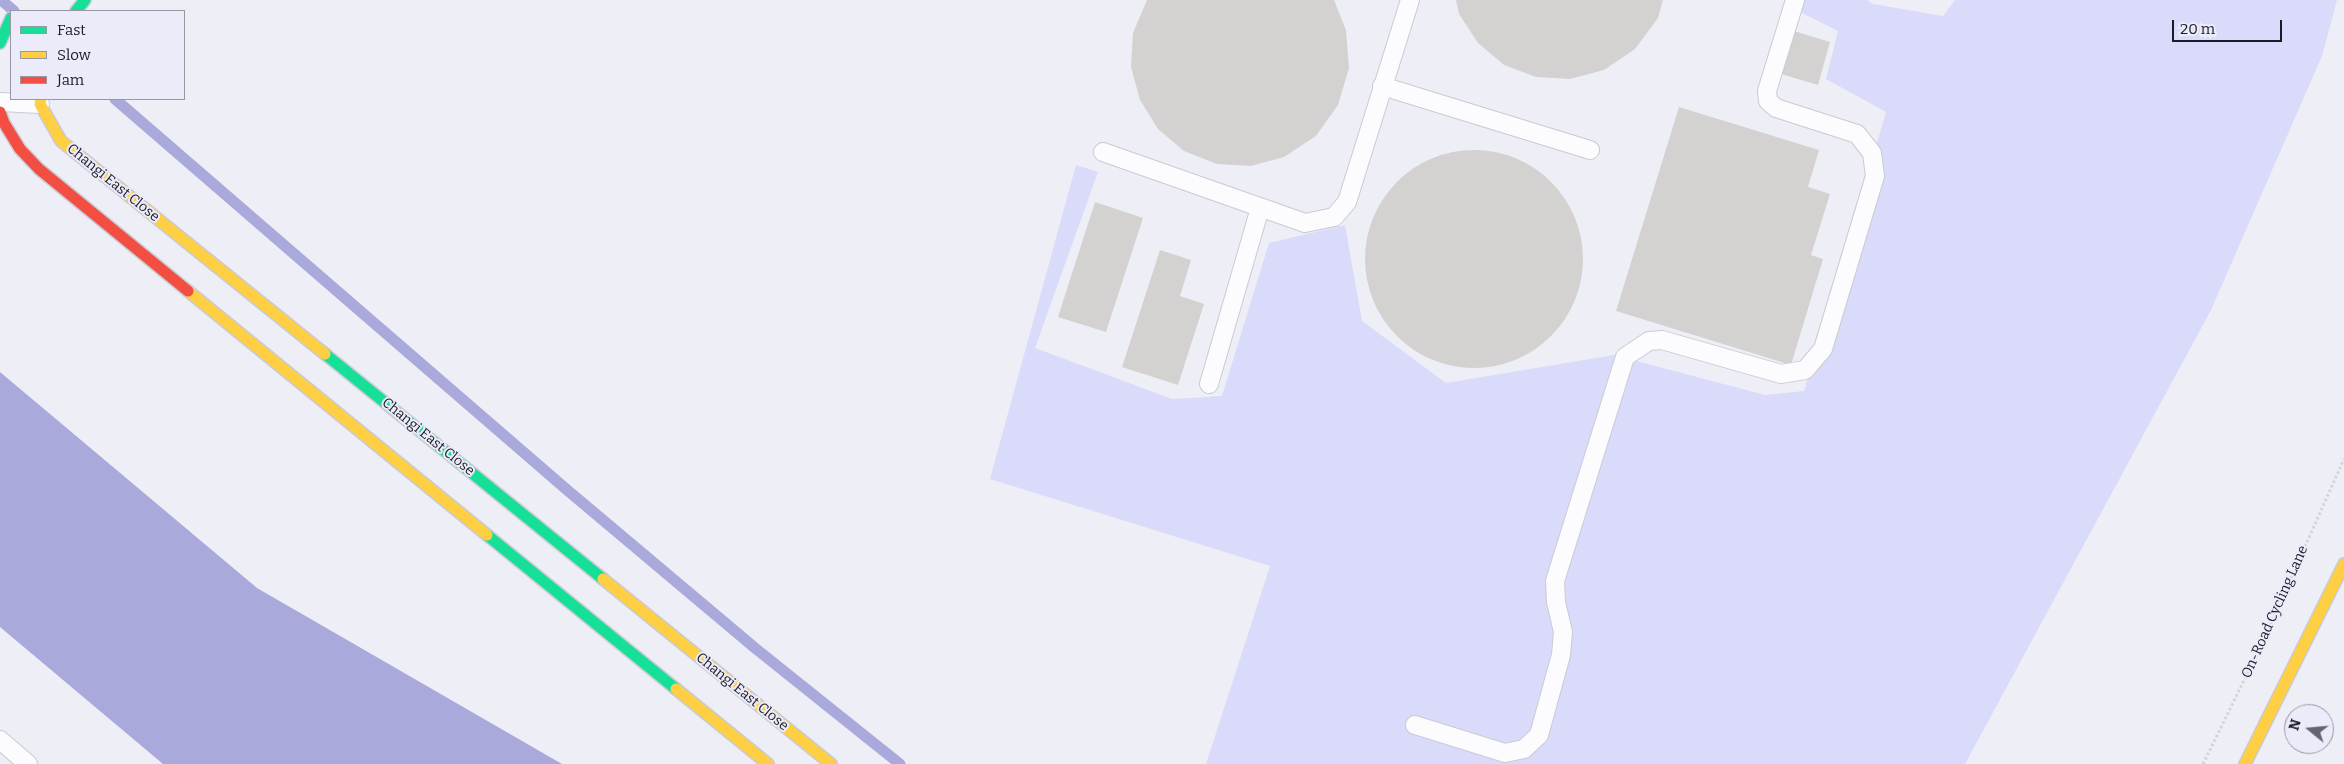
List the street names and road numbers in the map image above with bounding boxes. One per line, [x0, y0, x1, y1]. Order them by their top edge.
street label: Changi East Close [63, 141, 163, 225]
street label: Changi East Close [378, 395, 478, 479]
street label: On-Road Cycling Lane [2238, 543, 2312, 681]
street label: Changi East Close [692, 650, 792, 734]

